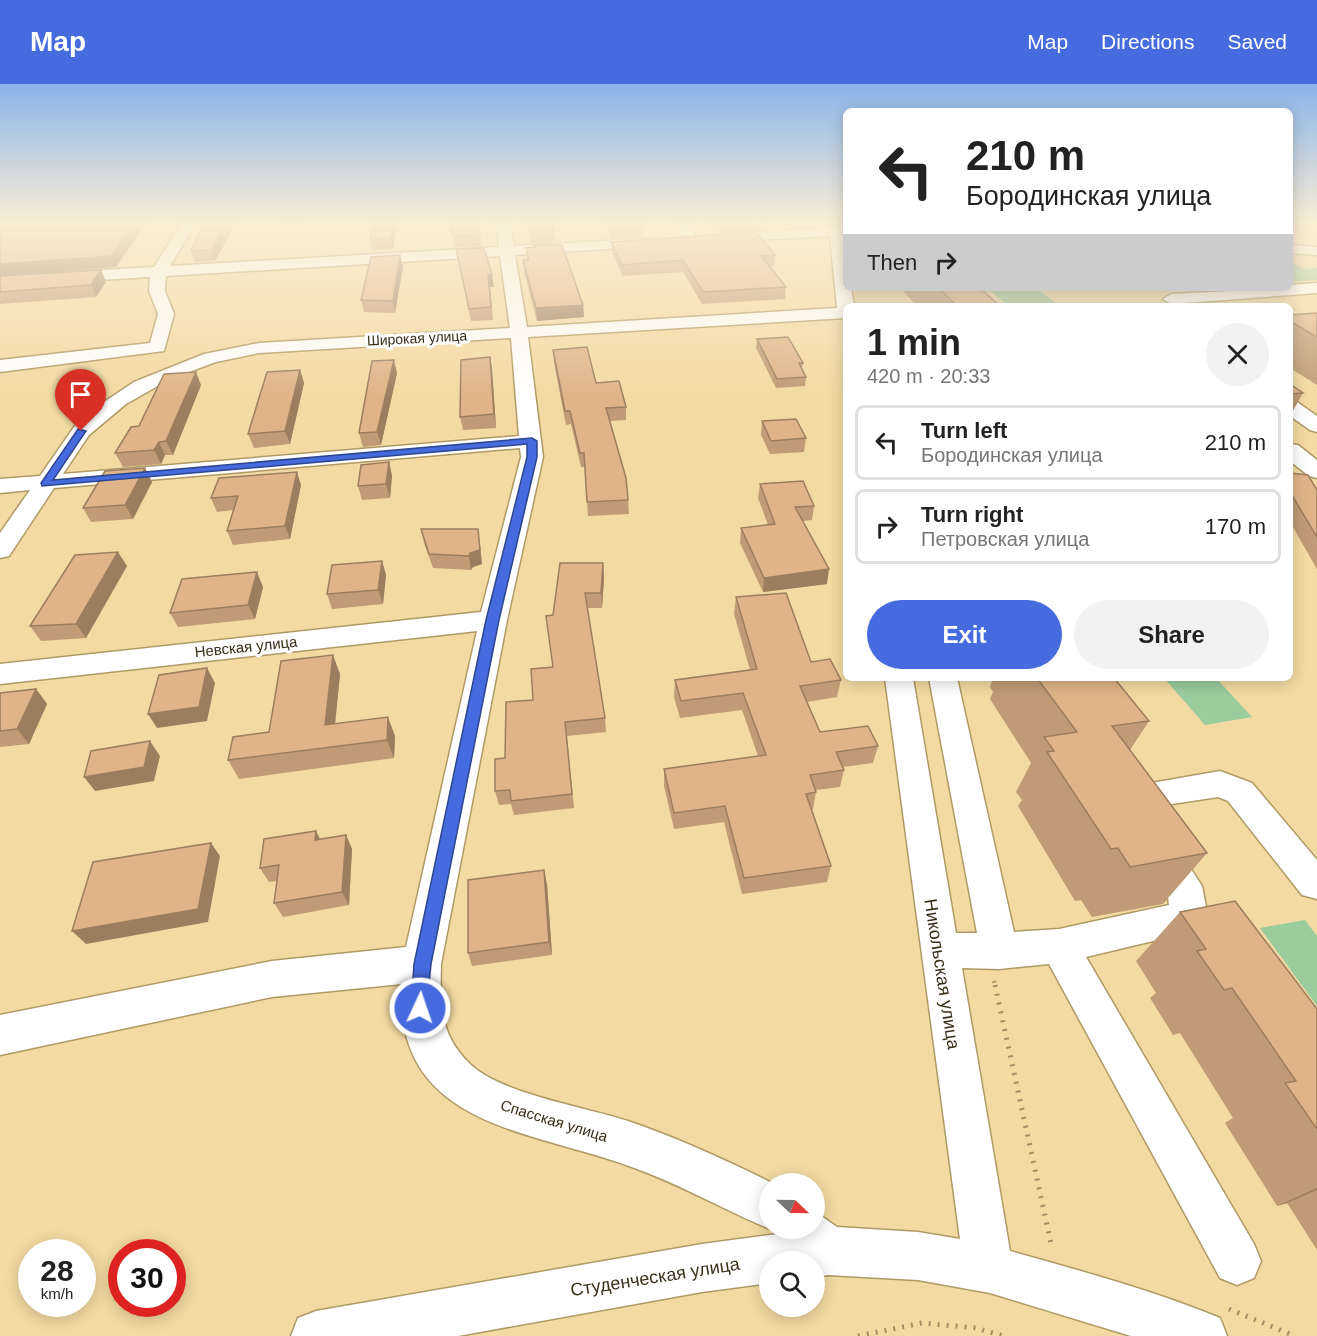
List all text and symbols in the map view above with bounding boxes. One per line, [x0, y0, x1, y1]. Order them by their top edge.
text: Map [30, 26, 86, 57]
text: Map [1027, 30, 1068, 53]
text: Directions [1101, 30, 1194, 53]
text: Saved [1227, 30, 1287, 53]
icon: left [867, 132, 945, 210]
text: 210 m [966, 132, 1085, 179]
text: Бородинская улица [966, 181, 1211, 211]
icon: right [929, 246, 962, 279]
text: Then [867, 250, 917, 275]
text: 1 min [867, 322, 961, 363]
button: close [1206, 323, 1269, 386]
street label: Широкая улица [366, 327, 468, 349]
text: 420 m · 20:33 [867, 365, 990, 387]
pin [55, 369, 106, 431]
icon: arrive [64, 378, 97, 411]
text: Turn left [921, 418, 1007, 443]
icon: left [870, 426, 903, 459]
text: 210 m [1205, 430, 1266, 455]
text: Бородинская улица [921, 444, 1103, 466]
text: Turn right [921, 502, 1023, 527]
icon: right [870, 510, 903, 543]
text: 170 m [1205, 514, 1266, 539]
text: Петровская улица [921, 528, 1089, 550]
button: Exit [867, 600, 1062, 669]
button: Share [1074, 600, 1269, 669]
street label: Невская улица [194, 633, 299, 660]
street label: Никольская улица [920, 897, 964, 1052]
position arrow [388, 976, 452, 1040]
street label: Спасская улица [499, 1096, 610, 1145]
north arrow [759, 1173, 825, 1239]
map controls [759, 1173, 825, 1317]
speed limit sign: 30 [108, 1239, 186, 1317]
button: search [759, 1251, 825, 1317]
text: 28 [40, 1254, 74, 1287]
street label: Студенческая улица [569, 1254, 742, 1300]
text: km/h [41, 1285, 73, 1302]

